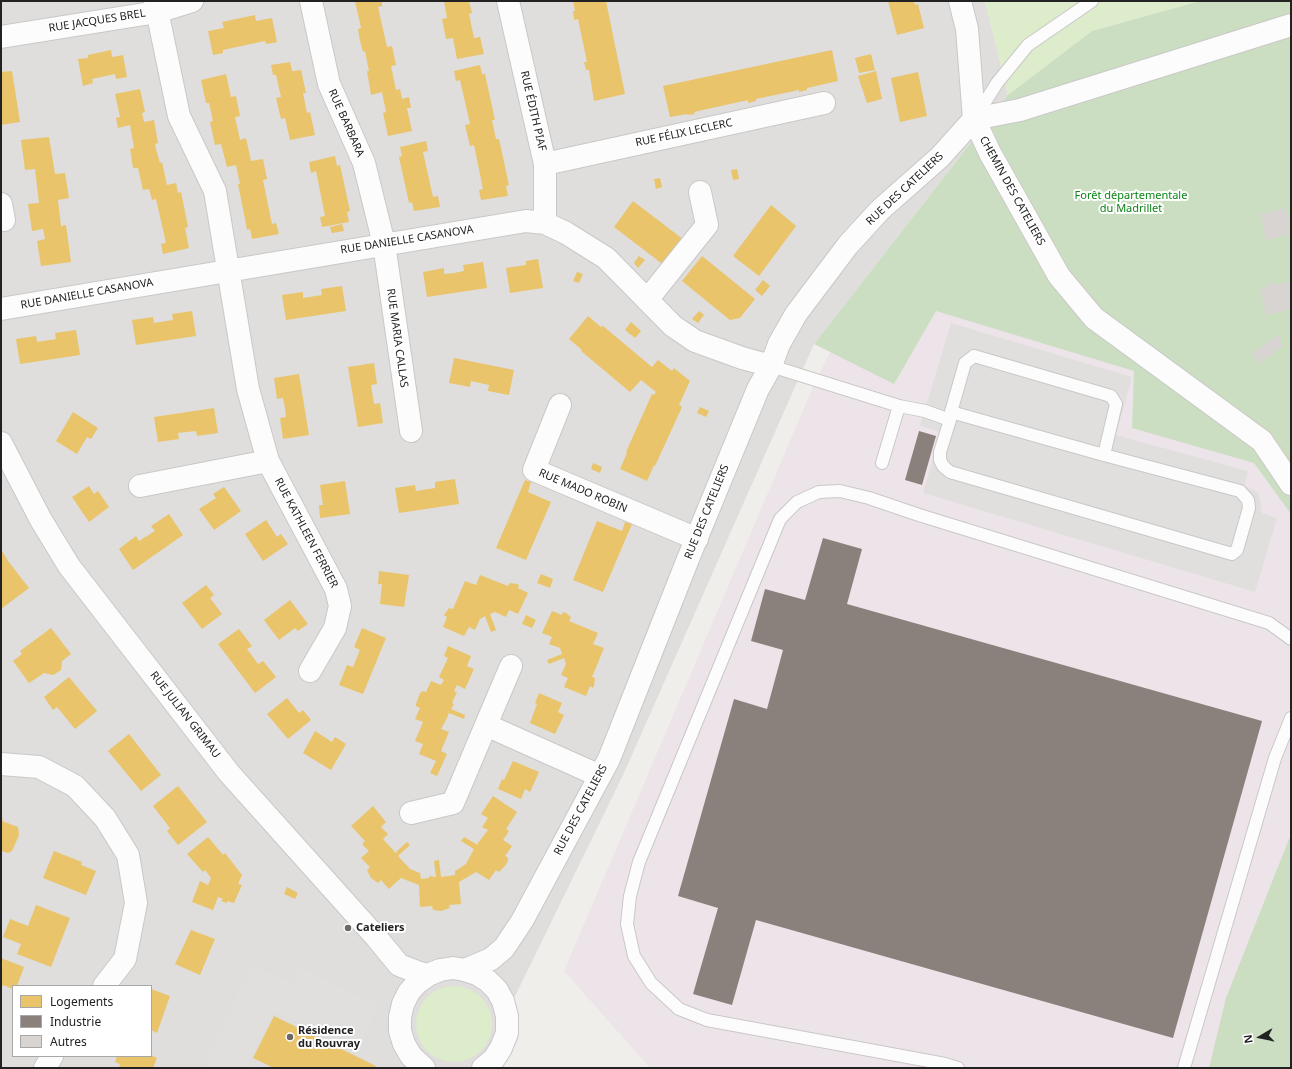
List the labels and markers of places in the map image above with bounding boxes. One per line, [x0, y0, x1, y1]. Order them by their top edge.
place label: Cateliers [356, 921, 405, 935]
marker: Cateliers [343, 923, 353, 933]
place label: Résidence du Rouvray [298, 1024, 360, 1050]
marker: Résidence du Rouvray [285, 1032, 295, 1042]

